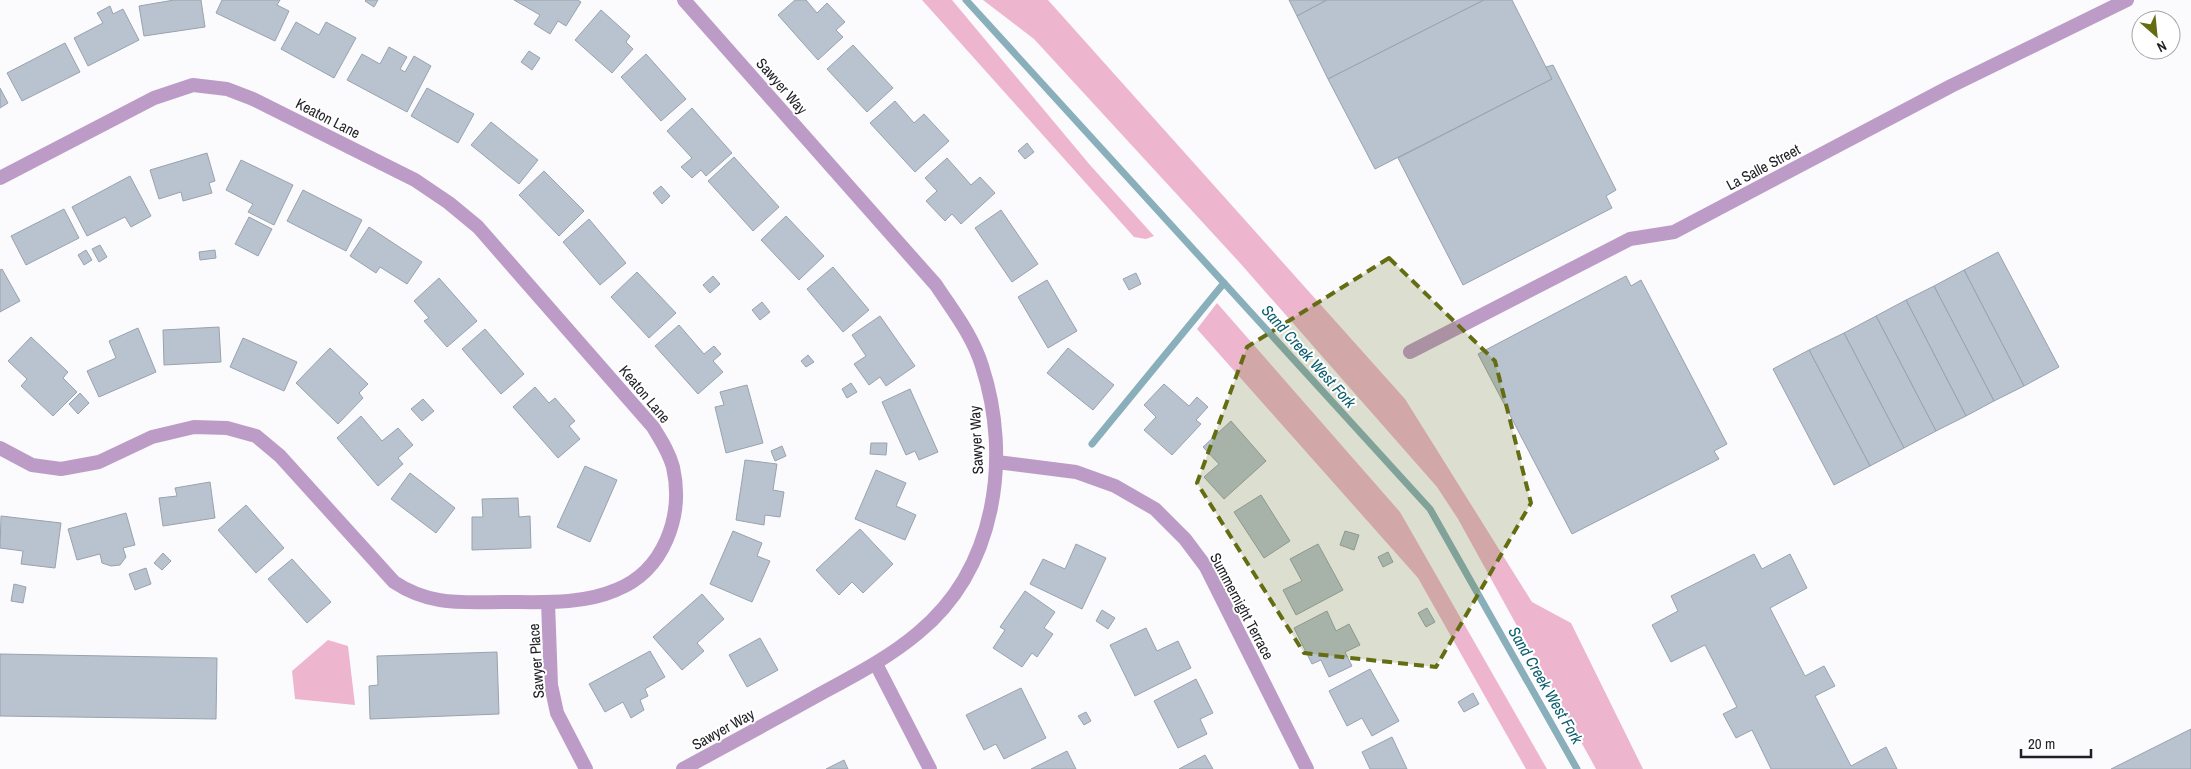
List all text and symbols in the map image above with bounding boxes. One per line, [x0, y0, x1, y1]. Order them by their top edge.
north arrow [2131, 10, 2181, 60]
text: N [2154, 37, 2170, 56]
street label: Sawyer Way [752, 53, 813, 119]
street label: Keaton Lane [292, 93, 364, 143]
street label: La Salle Street [1722, 139, 1804, 195]
water label: Sand Creek West Fork [1257, 300, 1362, 413]
street label: Keaton Lane [615, 361, 676, 428]
street label: Sawyer Way [964, 404, 988, 475]
street label: Summernight Terrace [1205, 549, 1279, 663]
water label: Sand Creek West Fork [1503, 622, 1589, 748]
street label: Sawyer Place [523, 623, 549, 699]
street label: Sawyer Way [688, 703, 759, 755]
scale bar [2021, 726, 2091, 758]
text: 20 m [2028, 733, 2055, 754]

